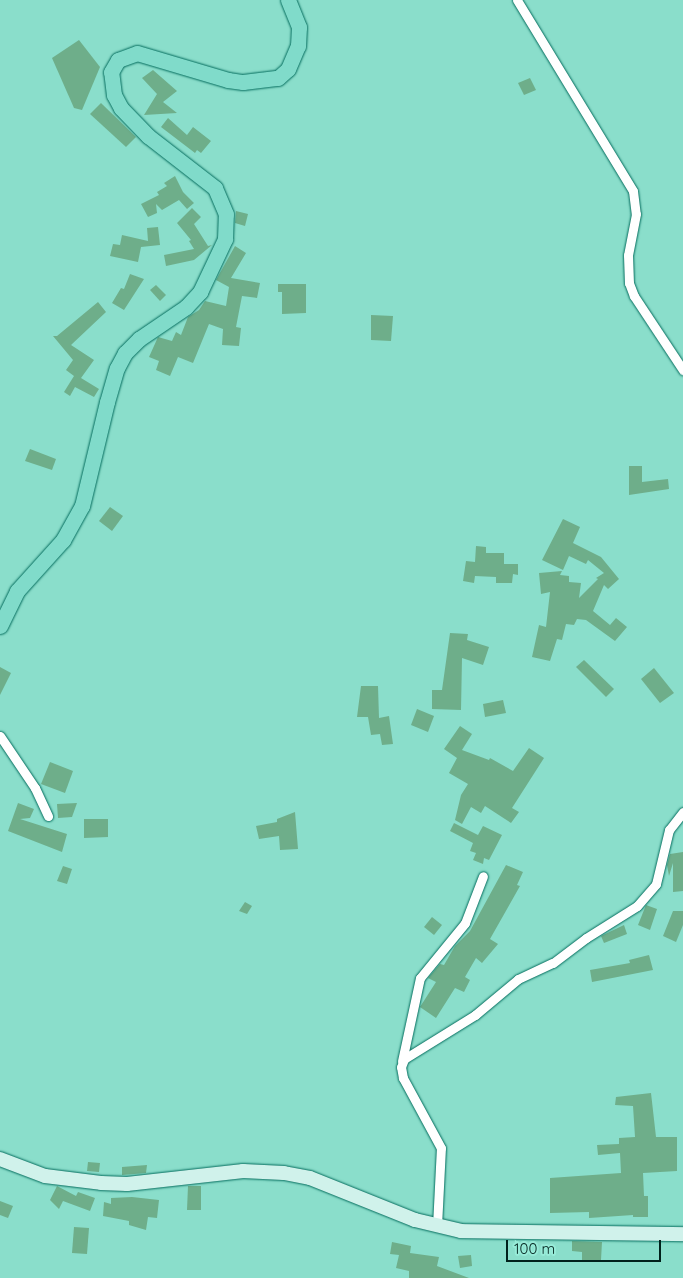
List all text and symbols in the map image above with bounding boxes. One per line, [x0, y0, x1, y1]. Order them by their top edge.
scale bar [508, 1230, 663, 1262]
text: 100 m [514, 1239, 555, 1258]

